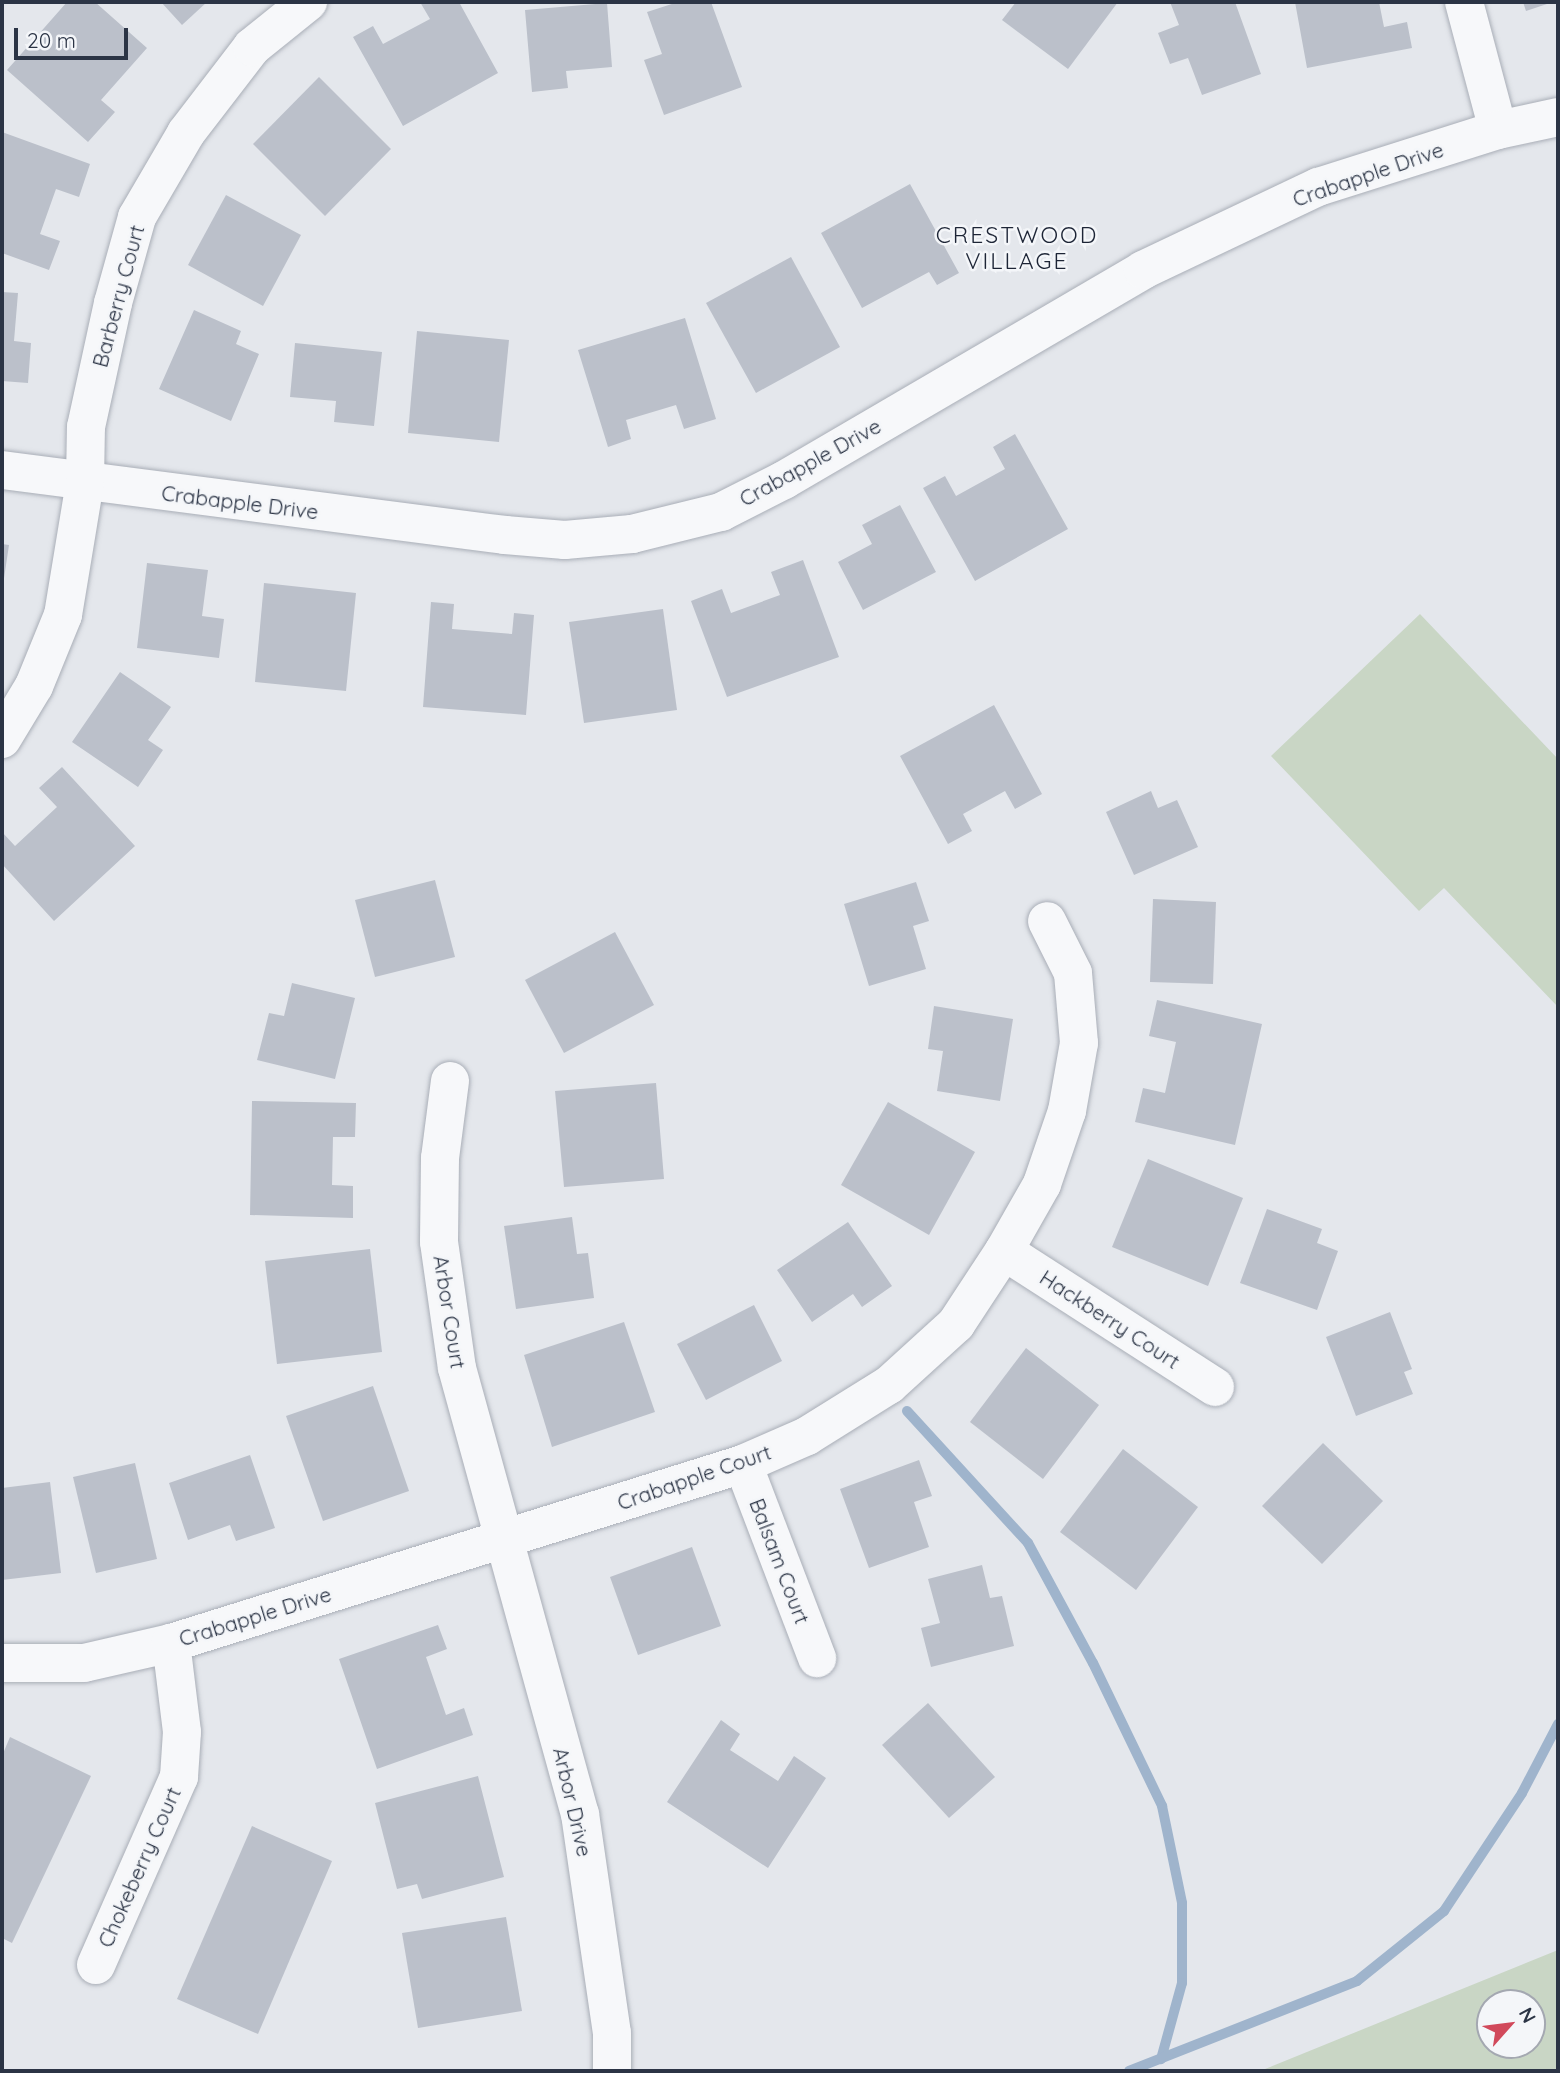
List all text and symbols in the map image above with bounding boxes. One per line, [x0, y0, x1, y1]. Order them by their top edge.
scale bar [18, 14, 131, 58]
text: 20 m [27, 27, 76, 53]
street label: Crabapple Drive [1289, 136, 1447, 212]
district label: CRESTWOOD VILLAGE [937, 221, 1097, 275]
street label: Barberry Court [87, 222, 149, 370]
street label: Crabapple Drive [735, 413, 885, 511]
street label: Crabapple Drive [160, 480, 320, 524]
street label: Arbor Court [429, 1254, 471, 1370]
street label: Hackberry Court [1035, 1264, 1185, 1374]
street label: Crabapple Court [614, 1439, 774, 1515]
street label: Balsam Court [745, 1495, 815, 1627]
street label: Crabapple Drive [176, 1581, 334, 1651]
street label: Arbor Drive [548, 1745, 598, 1859]
street label: Chokeberry Court [92, 1783, 186, 1951]
north arrow [1476, 1989, 1546, 2059]
text: N [1514, 2003, 1542, 2027]

